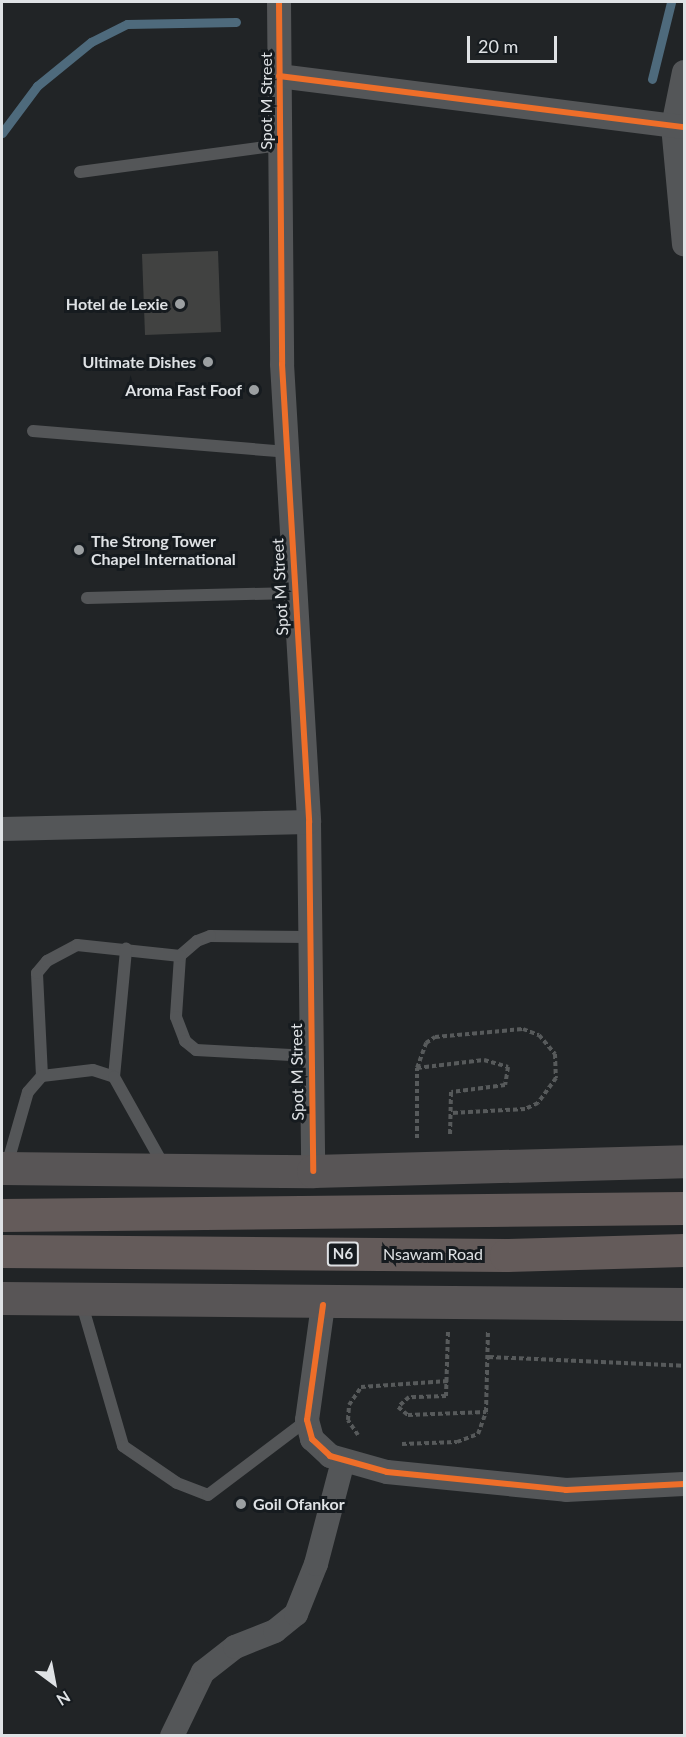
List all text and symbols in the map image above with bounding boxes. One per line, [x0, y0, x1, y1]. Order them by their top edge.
scale bar [470, 24, 560, 62]
text: 20 m [478, 35, 518, 57]
street label: Spot M Street [256, 52, 276, 150]
place label: Hotel de Lexie [66, 294, 168, 314]
marker: Hotel de Lexie [173, 297, 187, 311]
place label: Ultimate Dishes [83, 352, 196, 372]
marker: Ultimate Dishes [201, 355, 215, 369]
place label: Aroma Fast Foof [125, 380, 242, 400]
marker: Aroma Fast Foof [247, 383, 261, 397]
place label: The Strong Tower Chapel International [91, 531, 236, 569]
street label: Spot M Street [268, 538, 292, 636]
marker: The Strong Tower Chapel International [72, 543, 86, 557]
street label: Spot M Street [287, 1023, 307, 1121]
road number: N6 [326, 1242, 360, 1266]
street label: Nsawam Road [383, 1244, 483, 1264]
place label: Goil Ofankor [253, 1494, 345, 1514]
marker: Goil Ofankor [234, 1497, 248, 1511]
north arrow [24, 1653, 84, 1713]
text: N [54, 1687, 74, 1710]

